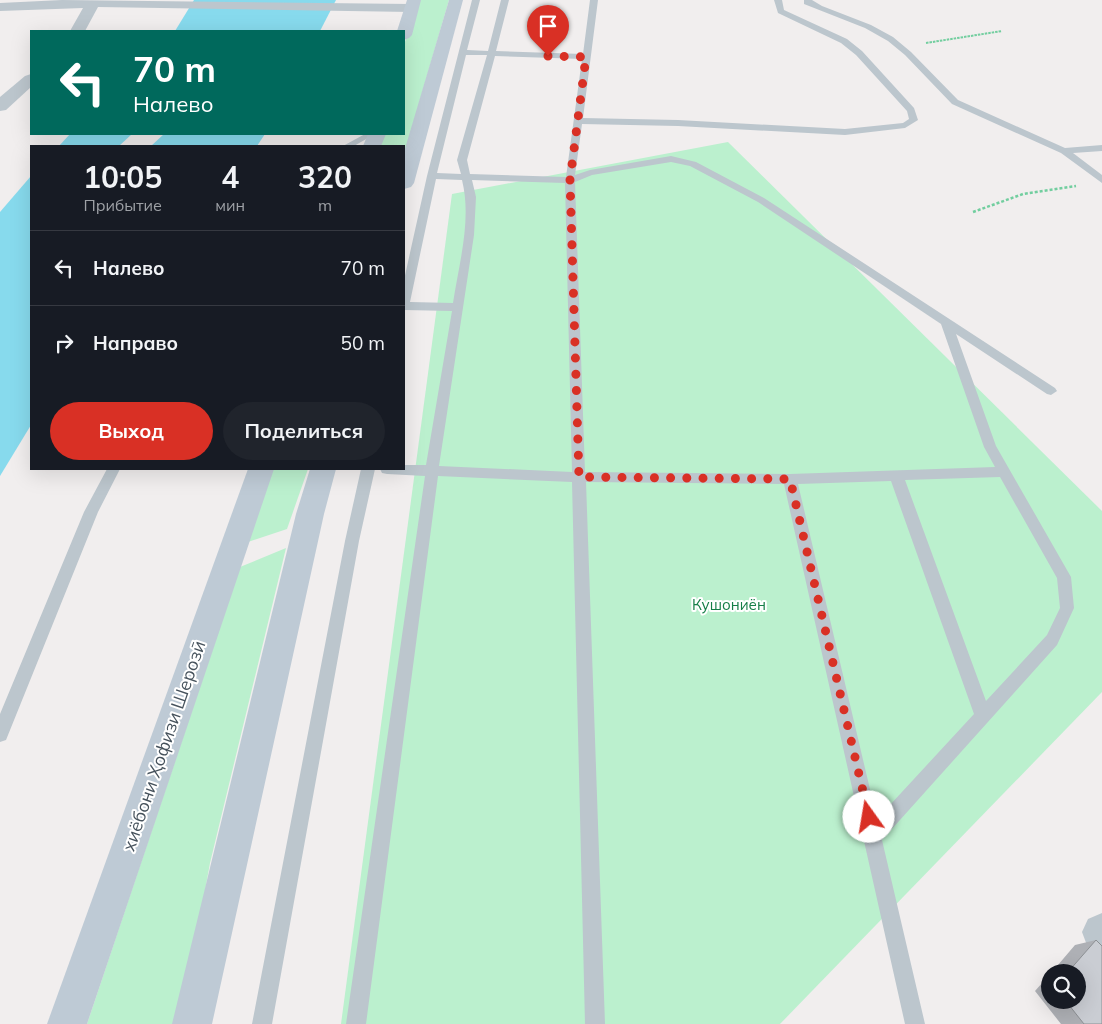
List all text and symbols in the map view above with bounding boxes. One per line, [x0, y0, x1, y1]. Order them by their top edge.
pin [527, 5, 569, 56]
icon: arrive [534, 12, 562, 40]
text: 70 m [133, 47, 216, 91]
icon: left [50, 50, 115, 115]
text: Налево [133, 90, 213, 118]
text: 10:05 [83, 158, 162, 196]
text: 4 [221, 158, 239, 196]
text: 320 [298, 158, 352, 196]
text: Прибытие [83, 195, 162, 215]
text: мин [215, 195, 245, 215]
text: m [318, 195, 332, 215]
icon: left [50, 254, 78, 282]
text: Налево [93, 256, 165, 280]
text: 70 m [341, 256, 385, 280]
icon: right [50, 329, 78, 357]
text: Направо [93, 331, 178, 355]
text: 50 m [341, 331, 385, 355]
button: Выход [50, 402, 213, 460]
button: Поделиться [223, 402, 385, 460]
park label: Кушониён [692, 595, 766, 614]
street label: хиёбони Ҳофизи Шерозӣ [117, 638, 210, 854]
position arrow [842, 790, 894, 842]
map controls [1041, 964, 1086, 1009]
button: search [1041, 964, 1086, 1009]

